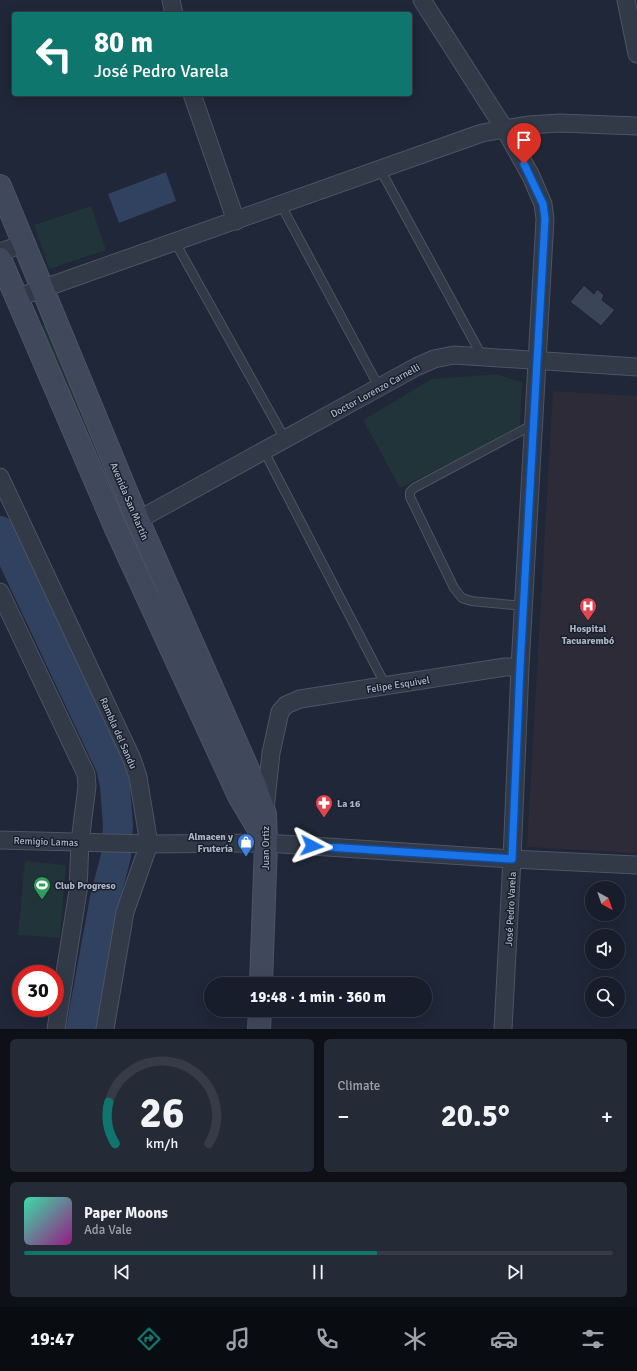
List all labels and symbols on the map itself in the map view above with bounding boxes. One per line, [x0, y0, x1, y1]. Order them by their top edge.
pin [507, 123, 541, 164]
street label: Doctor Lorenzo Carnelli [329, 361, 422, 420]
street label: Avenida San Martín [107, 461, 151, 542]
hospital icon: Hospital Tacuarembó [578, 596, 598, 621]
place label: Hospital Tacuarembó [562, 623, 614, 647]
street label: Felipe Esquivel [366, 674, 431, 696]
street label: Rambla del Sandu [97, 696, 139, 771]
pharmacy icon: La 16 [314, 793, 334, 818]
place label: La 16 [337, 798, 361, 810]
position arrow [291, 825, 333, 867]
street label: Juan Ortiz [260, 826, 272, 870]
place label: Almacen y Frutería [188, 831, 233, 855]
shop icon: Almacen y Frutería [236, 832, 256, 857]
street label: Remigio Lamas [14, 835, 79, 849]
street label: José Pedro Varela [503, 871, 519, 947]
sports icon: Club Progreso [32, 875, 52, 900]
place label: Club Progreso [55, 880, 116, 892]
north arrow [585, 881, 625, 921]
speed limit sign: 30 [12, 965, 64, 1017]

